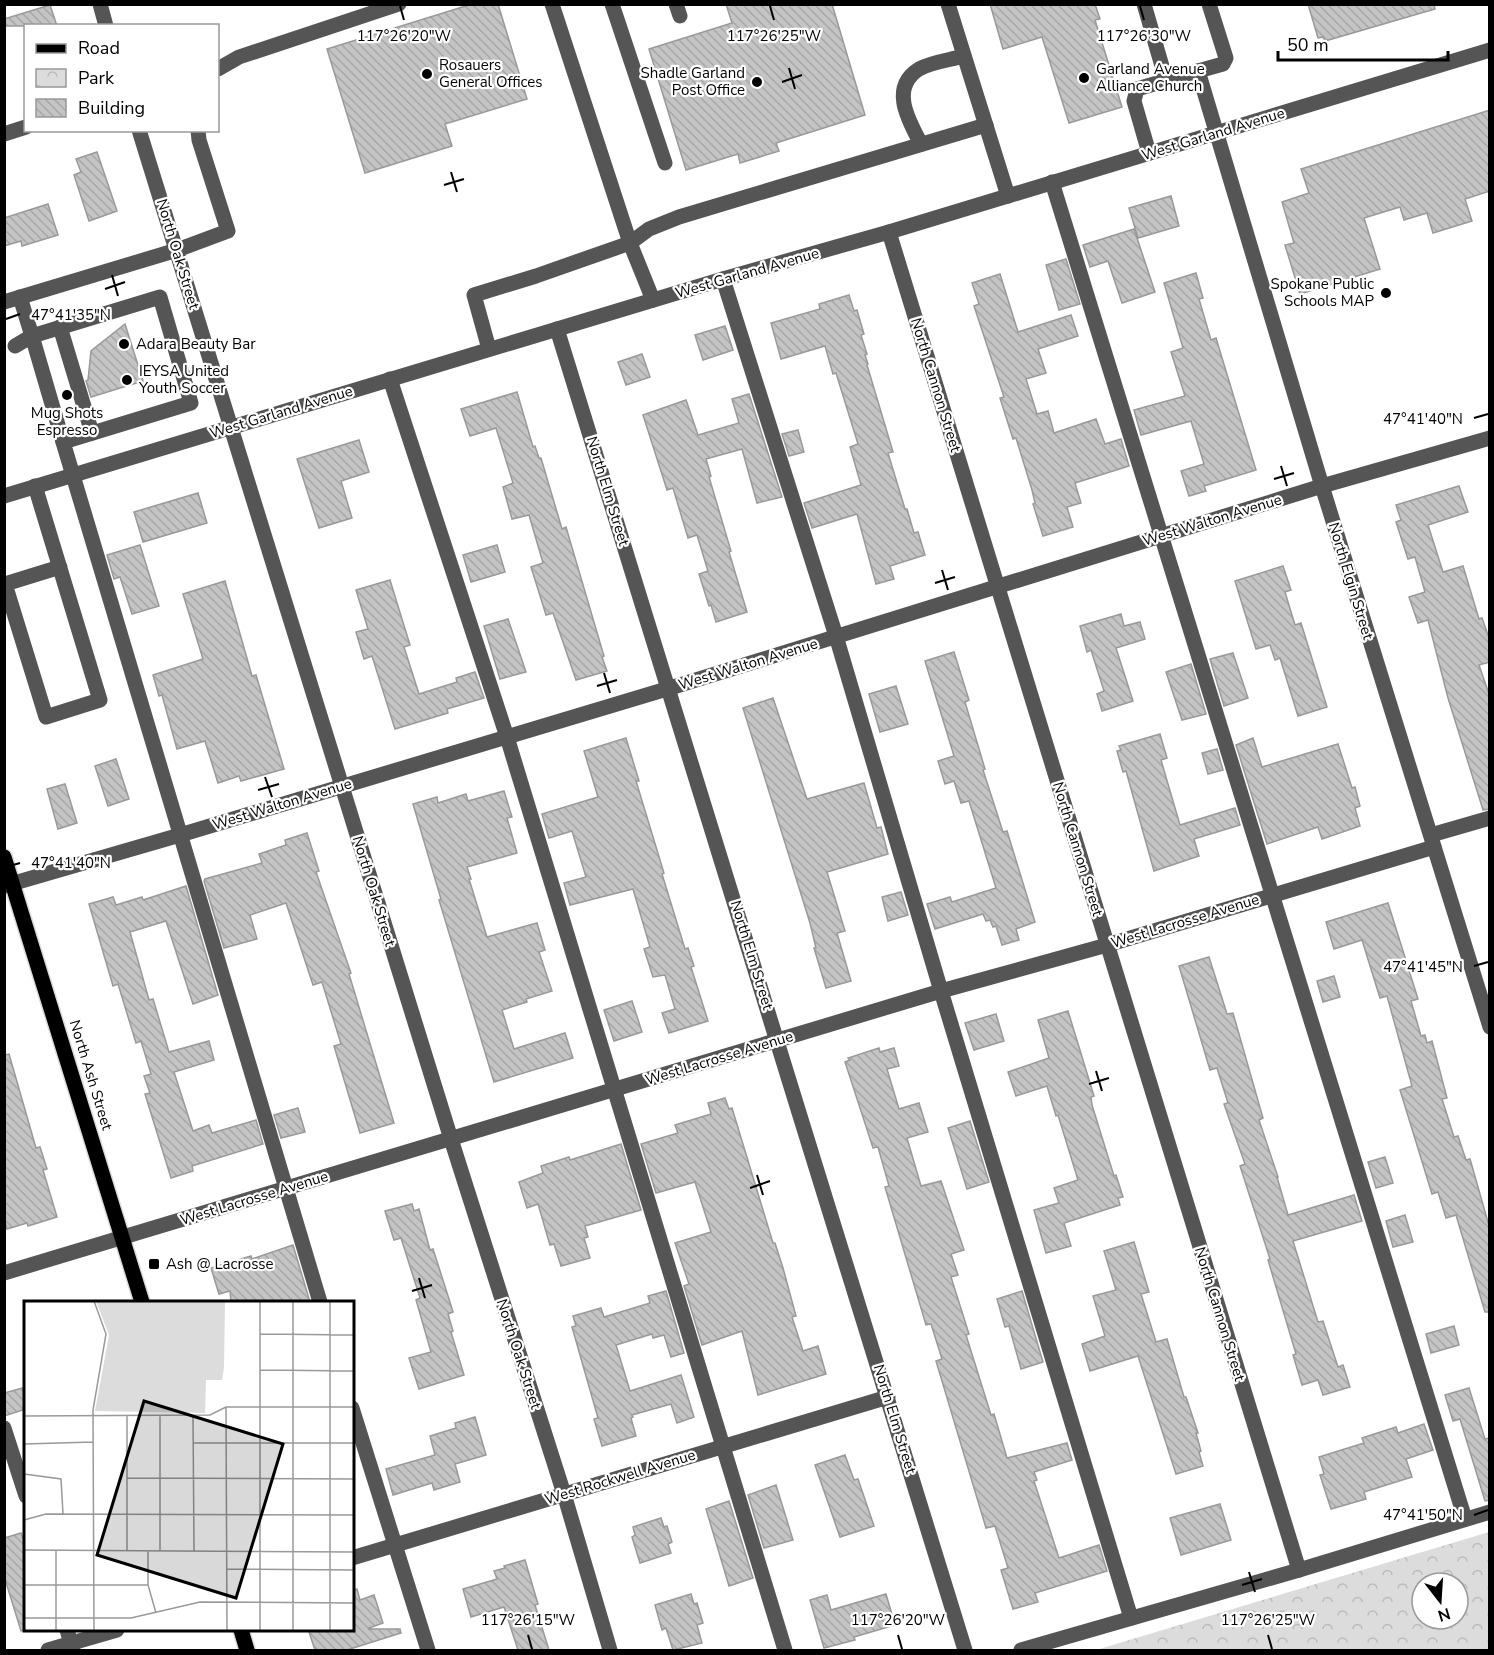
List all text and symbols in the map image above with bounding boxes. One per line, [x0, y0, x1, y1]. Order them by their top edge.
legend [24, 24, 219, 132]
scale bar [1278, 24, 1448, 62]
text: 117°26'20"W [357, 26, 452, 46]
text: 117°26'25"W [727, 26, 822, 46]
text: 117°26'30"W [1097, 26, 1192, 46]
text: 50 m [1287, 33, 1329, 57]
text: Road [78, 36, 120, 60]
place label: Rosauers General Offices [439, 55, 543, 92]
place label: Garland Avenue Alliance Church [1096, 59, 1205, 96]
place label: Shadle Garland Post Office [640, 63, 745, 100]
text: Park [78, 66, 115, 90]
marker: Rosauers General Offices [420, 67, 434, 81]
marker: Garland Avenue Alliance Church [1077, 71, 1091, 85]
marker: Shadle Garland Post Office [750, 75, 764, 89]
text: Building [78, 96, 145, 120]
street label: West Garland Avenue [1139, 103, 1287, 165]
street label: North Oak Street [152, 196, 205, 312]
street label: West Garland Avenue [673, 243, 821, 303]
place label: Spokane Public Schools MAP [1271, 274, 1375, 311]
marker: Spokane Public Schools MAP [1379, 286, 1393, 300]
text: 47°41'35"N [31, 305, 111, 325]
street label: North Cannon Street [906, 315, 966, 455]
place label: Adara Beauty Bar [136, 334, 256, 354]
marker: Adara Beauty Bar [117, 337, 131, 351]
place label: IEYSA United Youth Soccer [138, 361, 229, 398]
marker: IEYSA United Youth Soccer [120, 373, 134, 387]
street label: West Garland Avenue [207, 381, 355, 443]
marker: Mug Shots Espresso [60, 388, 74, 402]
place label: Mug Shots Espresso [31, 403, 103, 440]
text: 47°41'40"N [1383, 409, 1463, 429]
street label: North Elm Street [582, 434, 634, 549]
street label: West Walton Avenue [1140, 489, 1284, 551]
street label: North Elgin Street [1324, 520, 1379, 643]
street label: West Walton Avenue [676, 633, 820, 695]
street label: West Walton Avenue [210, 773, 354, 835]
street label: North Cannon Street [1048, 779, 1108, 919]
street label: North Oak Street [348, 833, 401, 949]
text: 47°41'40"N [31, 853, 111, 873]
street label: West Lacrosse Avenue [1109, 889, 1261, 953]
street label: North Elm Street [726, 898, 778, 1013]
text: 47°41'45"N [1383, 957, 1463, 977]
street label: North Ash Street [65, 1017, 117, 1133]
street label: West Lacrosse Avenue [643, 1026, 795, 1090]
street label: West Lacrosse Avenue [178, 1166, 330, 1230]
street label: North Cannon Street [1190, 1244, 1250, 1384]
place label: Ash @ Lacrosse [166, 1254, 274, 1274]
marker: Ash @ Lacrosse [147, 1257, 161, 1271]
street label: North Oak Street [492, 1296, 546, 1412]
inset map [24, 1301, 354, 1631]
street label: North Elm Street [869, 1362, 921, 1477]
street label: West Rockwell Avenue [542, 1445, 698, 1509]
text: 47°41'50"N [1383, 1505, 1463, 1525]
north arrow [1410, 1571, 1470, 1631]
text: N [1435, 1602, 1453, 1627]
text: 117°26'15"W [481, 1610, 576, 1630]
text: 117°26'20"W [851, 1610, 946, 1630]
text: 117°26'25"W [1221, 1610, 1316, 1630]

